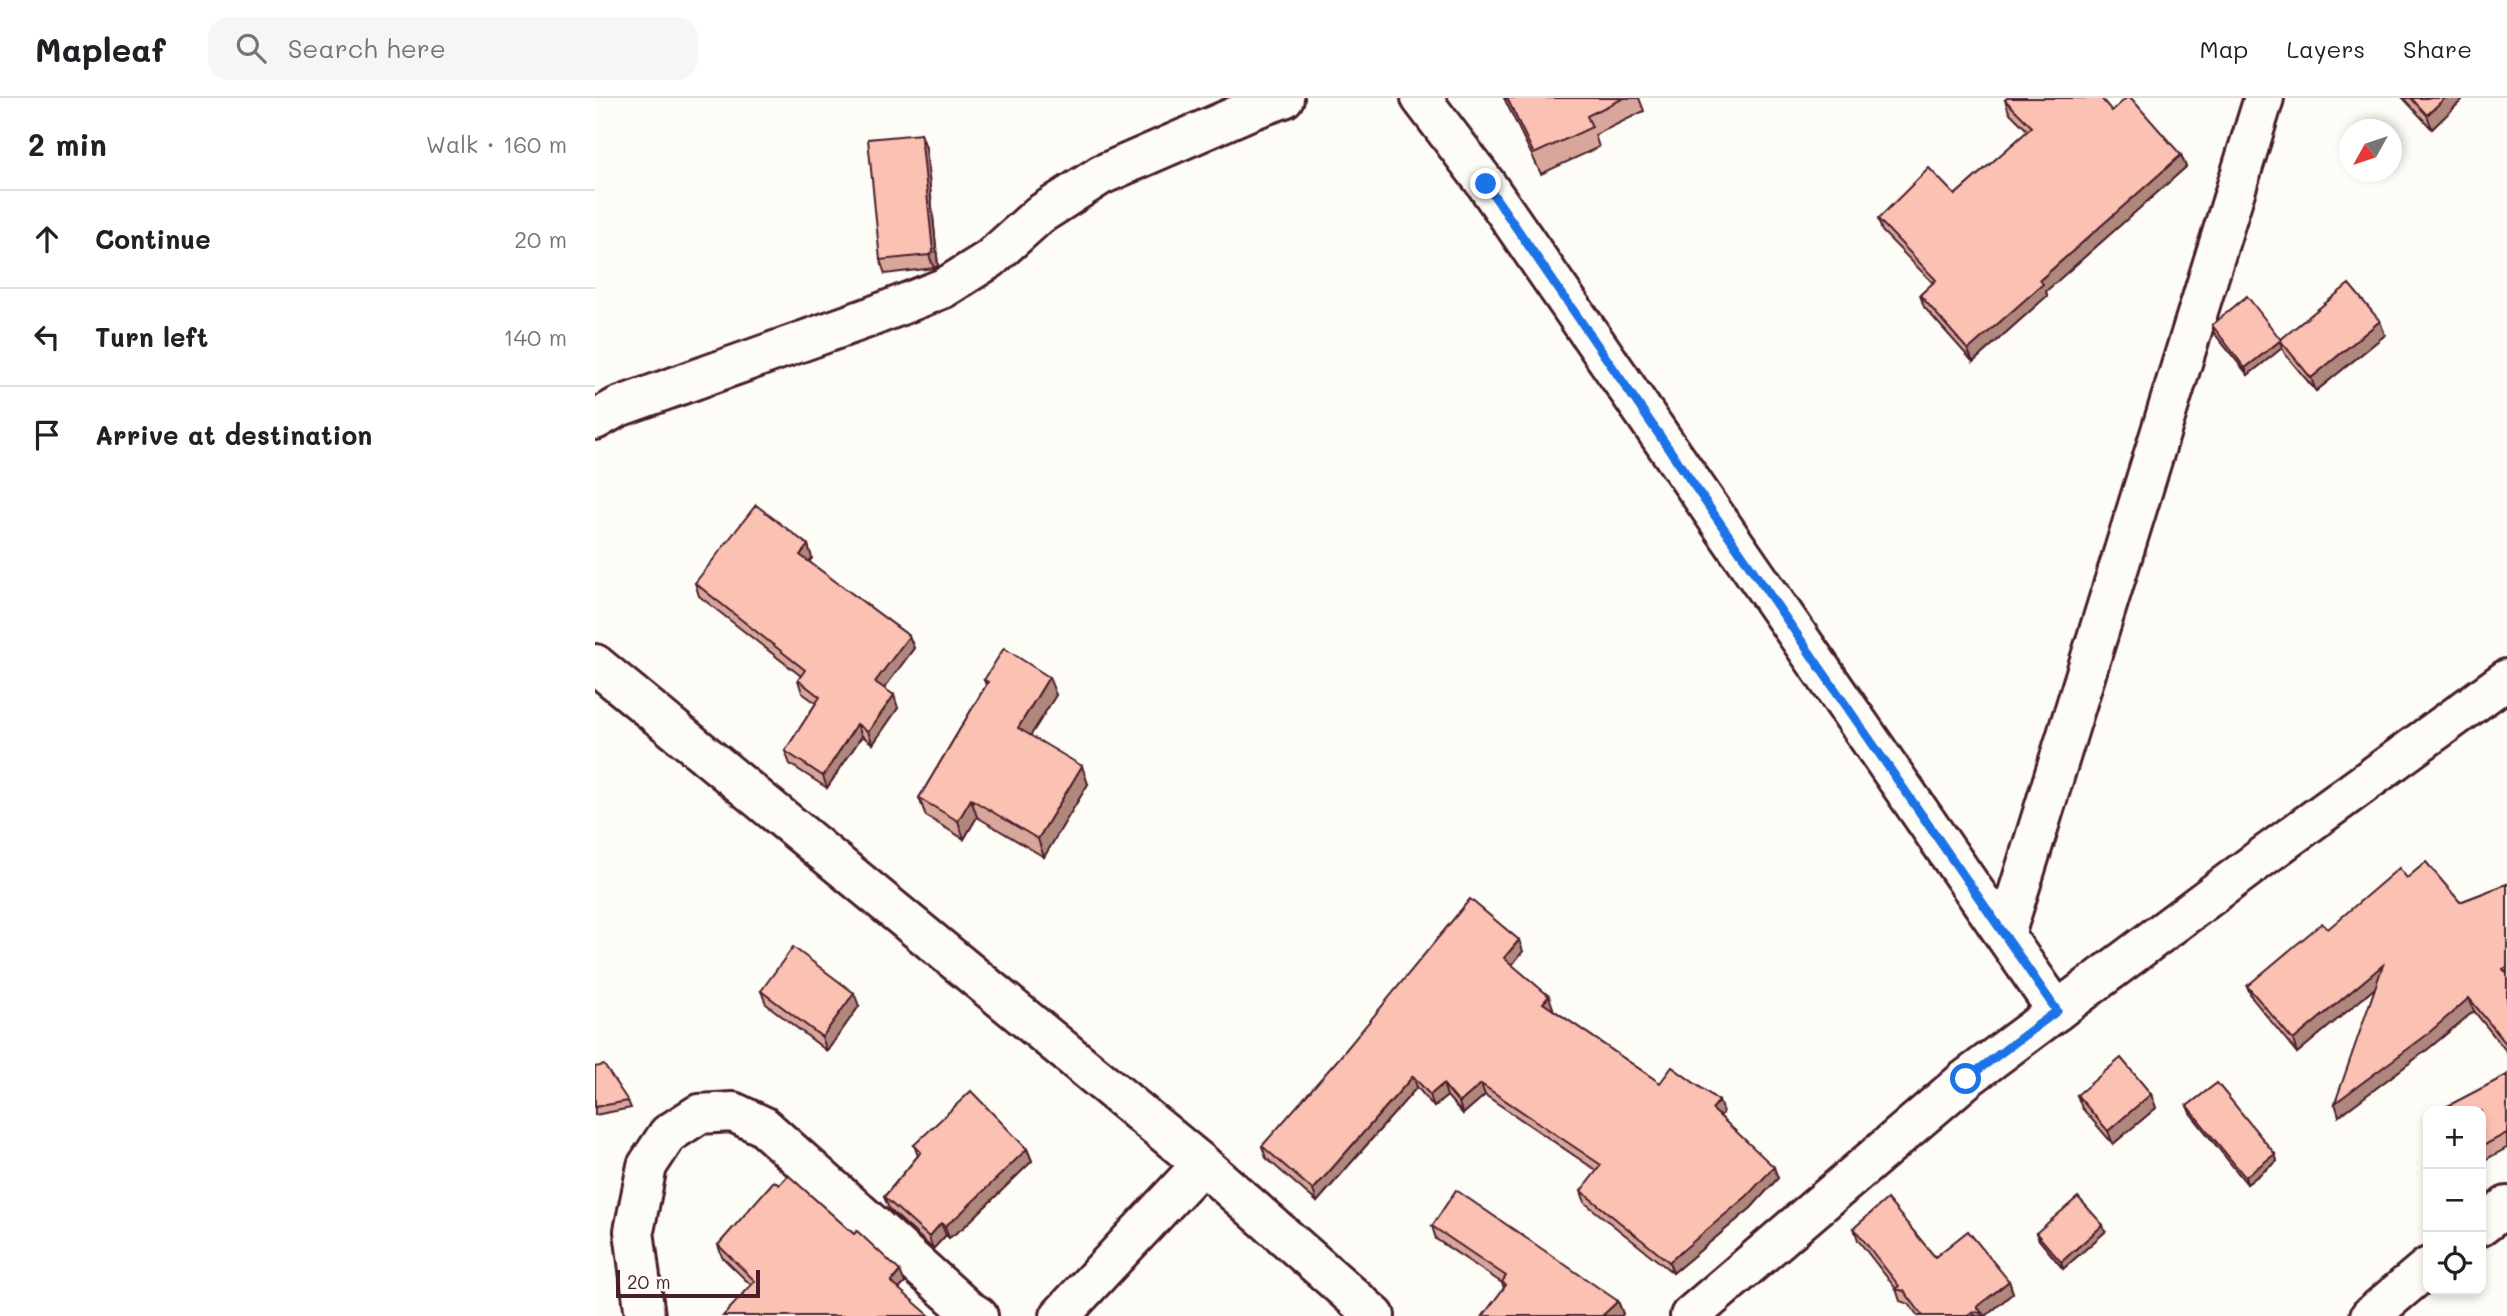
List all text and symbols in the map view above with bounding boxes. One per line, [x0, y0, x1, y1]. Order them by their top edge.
search box [208, 17, 698, 80]
text: Mapleaf [35, 27, 166, 70]
icon: search [232, 29, 270, 67]
text: Search here [288, 31, 446, 65]
text: Map [2200, 33, 2248, 64]
text: Layers [2286, 33, 2365, 64]
text: Share [2403, 33, 2472, 64]
north arrow [2339, 119, 2402, 182]
text: 2 min [28, 124, 107, 164]
text: Walk · 160 m [426, 129, 567, 159]
route end [1470, 168, 1501, 199]
icon: ahead [28, 220, 66, 258]
text: Continue [95, 222, 211, 256]
text: 20 m [514, 224, 567, 254]
icon: left [28, 318, 66, 356]
text: Turn left [95, 320, 208, 354]
text: 140 m [503, 322, 567, 352]
icon: arrive [28, 416, 66, 454]
text: Arrive at destination [95, 418, 372, 452]
route start [1950, 1063, 1981, 1094]
map controls [2423, 1106, 2486, 1295]
button: + [2423, 1106, 2486, 1169]
button: − [2423, 1169, 2486, 1232]
button: locate [2423, 1232, 2486, 1295]
scale bar [616, 1267, 759, 1299]
text: 20 m [627, 1269, 671, 1294]

